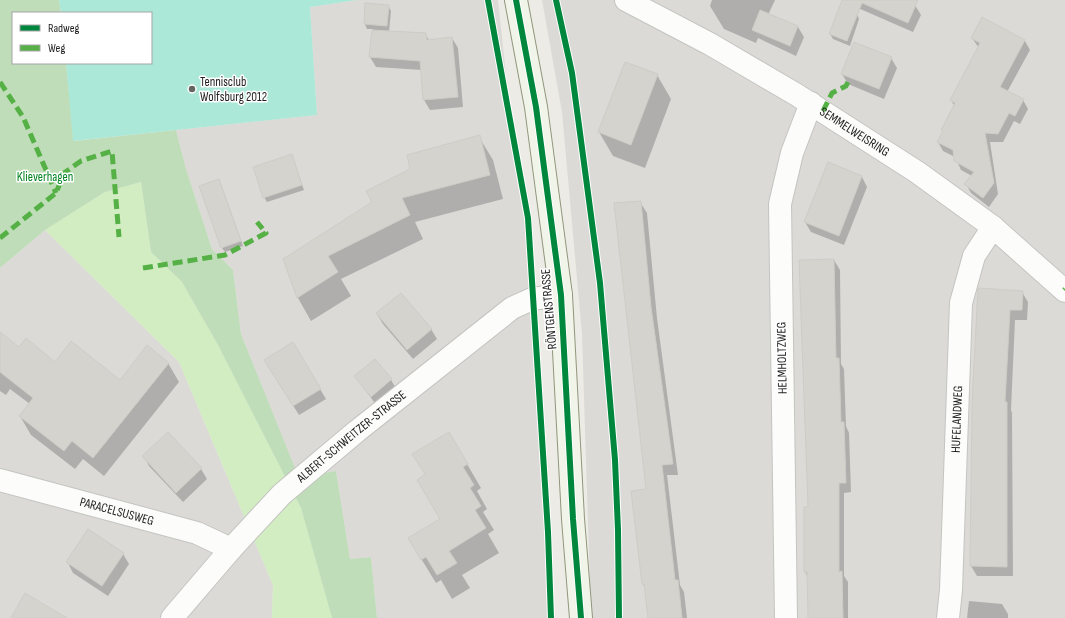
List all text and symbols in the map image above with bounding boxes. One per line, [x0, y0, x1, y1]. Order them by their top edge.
legend [12, 12, 152, 64]
text: Radweg [48, 21, 80, 36]
text: Weg [48, 41, 65, 56]
place label: Tennisclub Wolfsburg 2012 [200, 74, 267, 105]
marker: Tennisclub Wolfsburg 2012 [187, 84, 197, 94]
street label: SEMMELWEISRING [817, 104, 892, 160]
park label: Klieverhagen [17, 169, 73, 185]
street label: RÖNTGENSTRASSE [537, 268, 561, 350]
street label: HELMHOLTZWEG [773, 322, 791, 394]
street label: HUFELANDWEG [948, 385, 966, 453]
street label: ALBERT-SCHWEITZER-STRASSE [293, 387, 409, 487]
street label: PARACELSUSWEG [78, 494, 156, 529]

